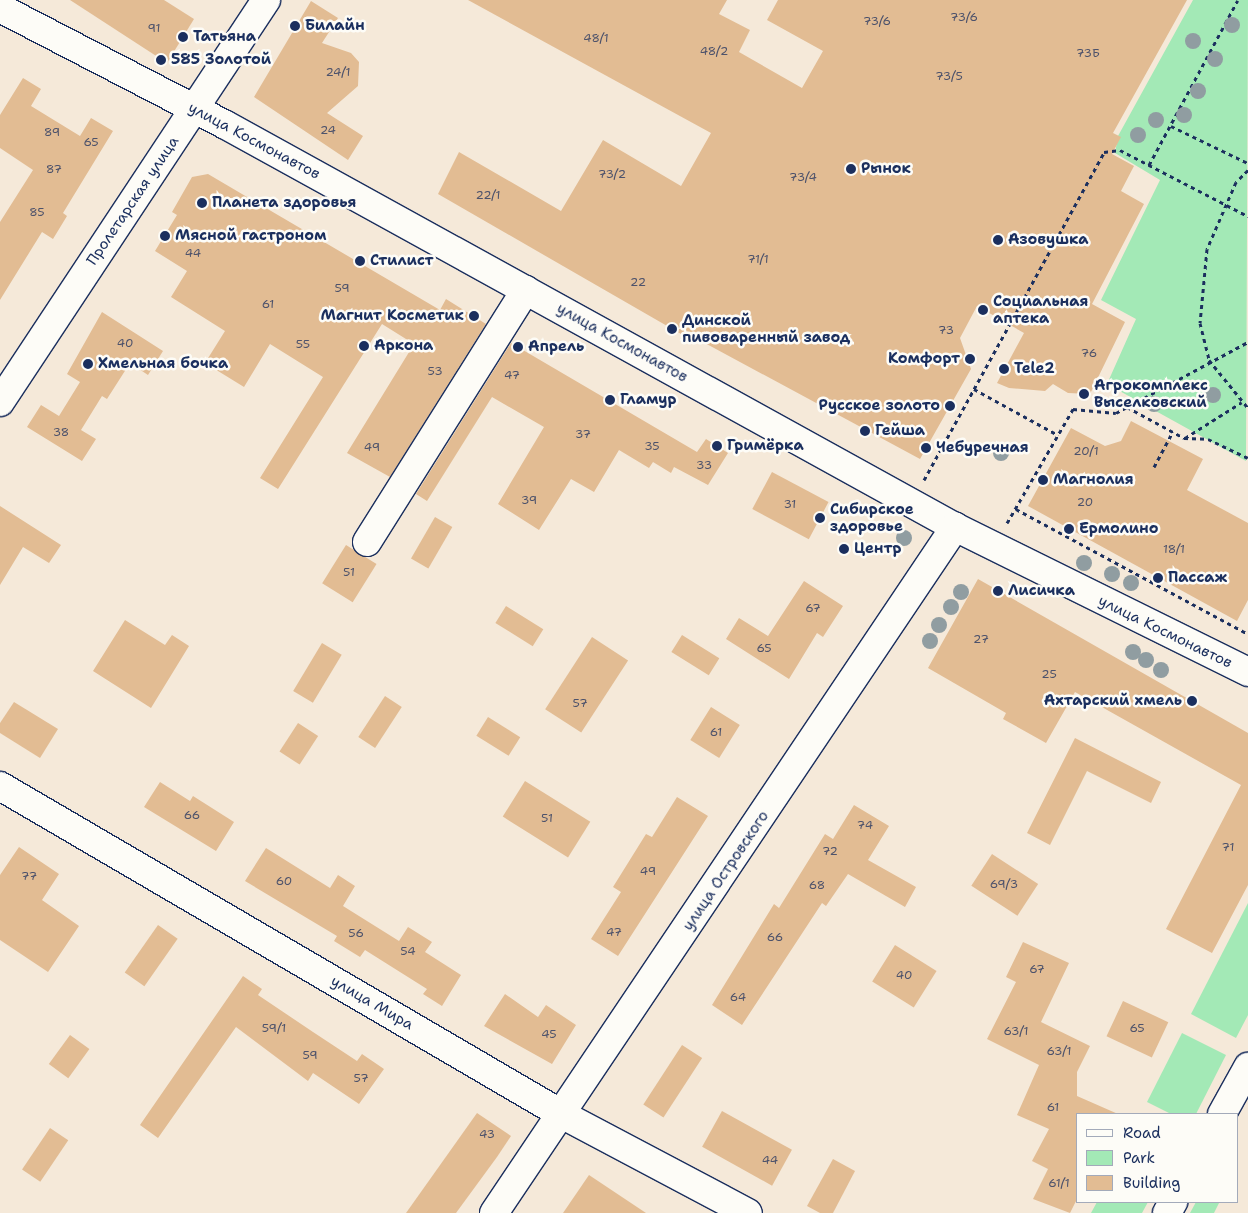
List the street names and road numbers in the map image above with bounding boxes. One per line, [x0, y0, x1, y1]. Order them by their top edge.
street label: улица Космонавтов [185, 99, 323, 183]
street label: Пролетарская улица [83, 133, 183, 269]
street label: улица Космонавтов [553, 300, 691, 386]
street label: улица Космонавтов [1095, 592, 1235, 672]
street label: улица Островского [679, 808, 773, 934]
street label: улица Мира [327, 972, 417, 1034]

